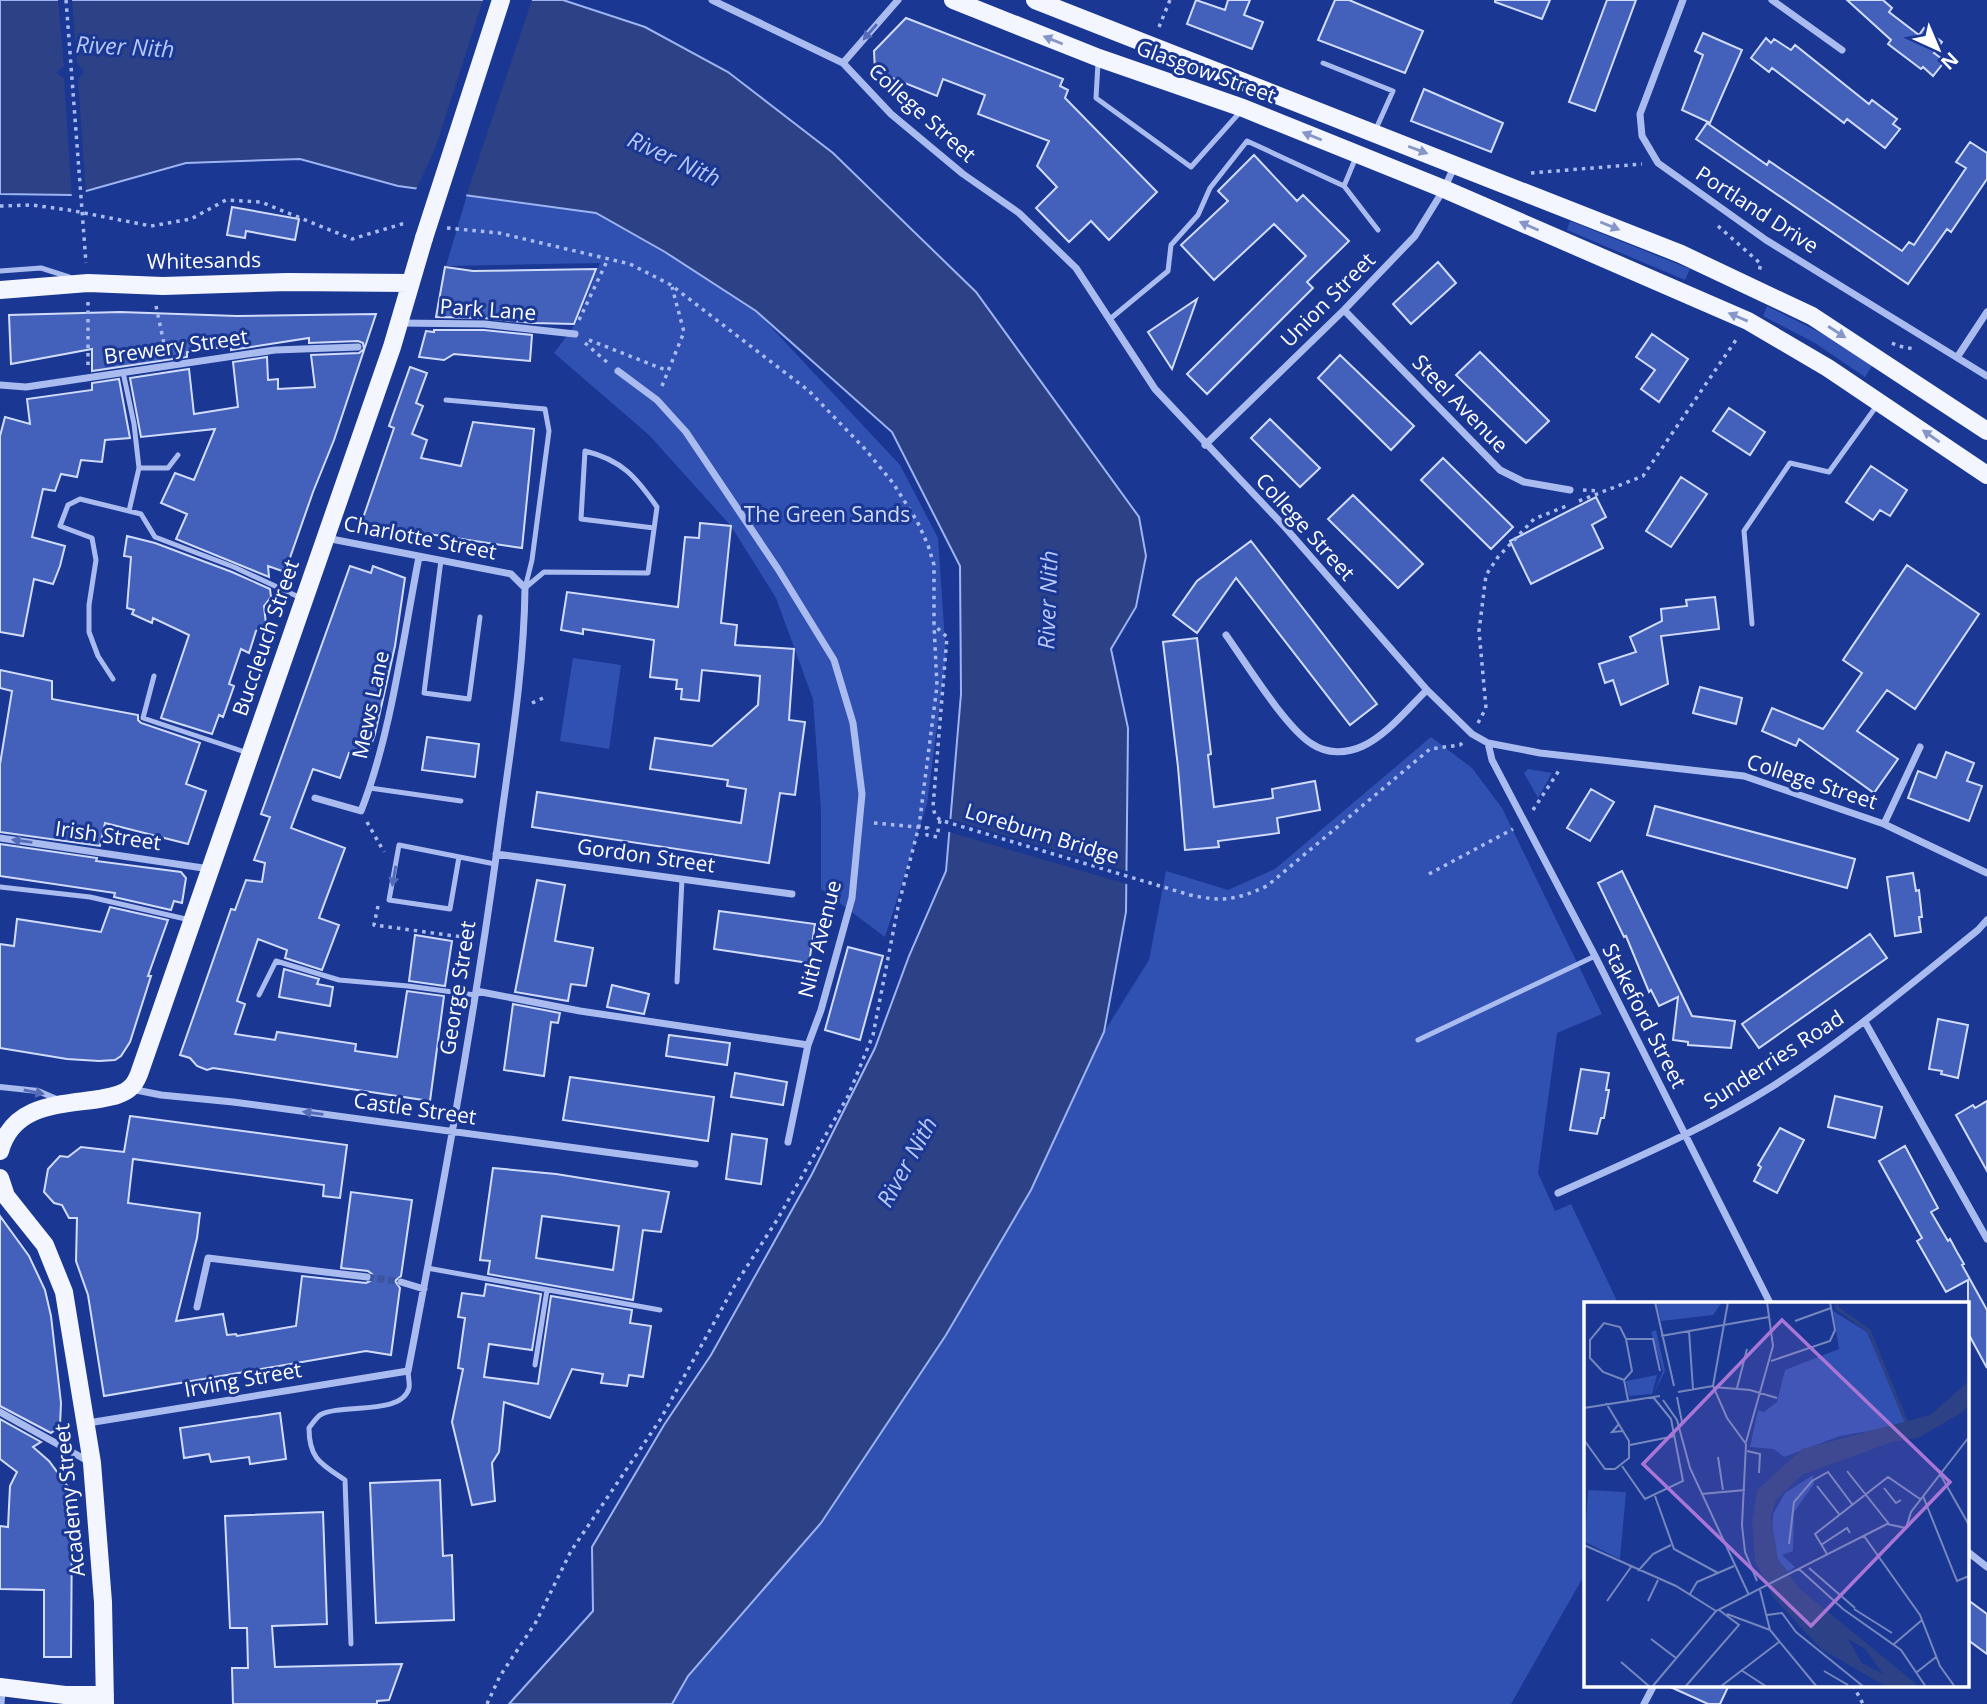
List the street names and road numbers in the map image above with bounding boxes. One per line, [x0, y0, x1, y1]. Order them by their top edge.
street label: Glasgow Street [1133, 33, 1280, 109]
street label: College Street [863, 56, 982, 168]
street label: Portland Drive [1691, 159, 1824, 259]
street label: Whitesands [147, 245, 261, 275]
street label: Union Street [1274, 246, 1381, 353]
street label: Park Lane [439, 292, 537, 326]
street label: Brewery Street [102, 322, 250, 370]
street label: Steel Avenue [1407, 348, 1515, 459]
street label: College Street [1250, 467, 1362, 586]
street label: Charlotte Street [341, 508, 499, 566]
street label: Buccleuch Street [225, 556, 305, 720]
street label: Mews Lane [345, 648, 395, 761]
street label: College Street [1744, 747, 1881, 815]
street label: Loreburn Bridge [962, 796, 1123, 870]
street label: Irish Street [53, 814, 163, 856]
street label: Gordon Street [575, 831, 717, 879]
street label: Nith Avenue [791, 877, 847, 1000]
street label: George Street [433, 919, 481, 1057]
street label: Stakeford Street [1596, 938, 1693, 1093]
street label: Sunderries Road [1698, 1003, 1849, 1115]
street label: Castle Street [352, 1086, 478, 1130]
street label: Irving Street [182, 1355, 304, 1403]
street label: Academy Street [47, 1422, 91, 1578]

